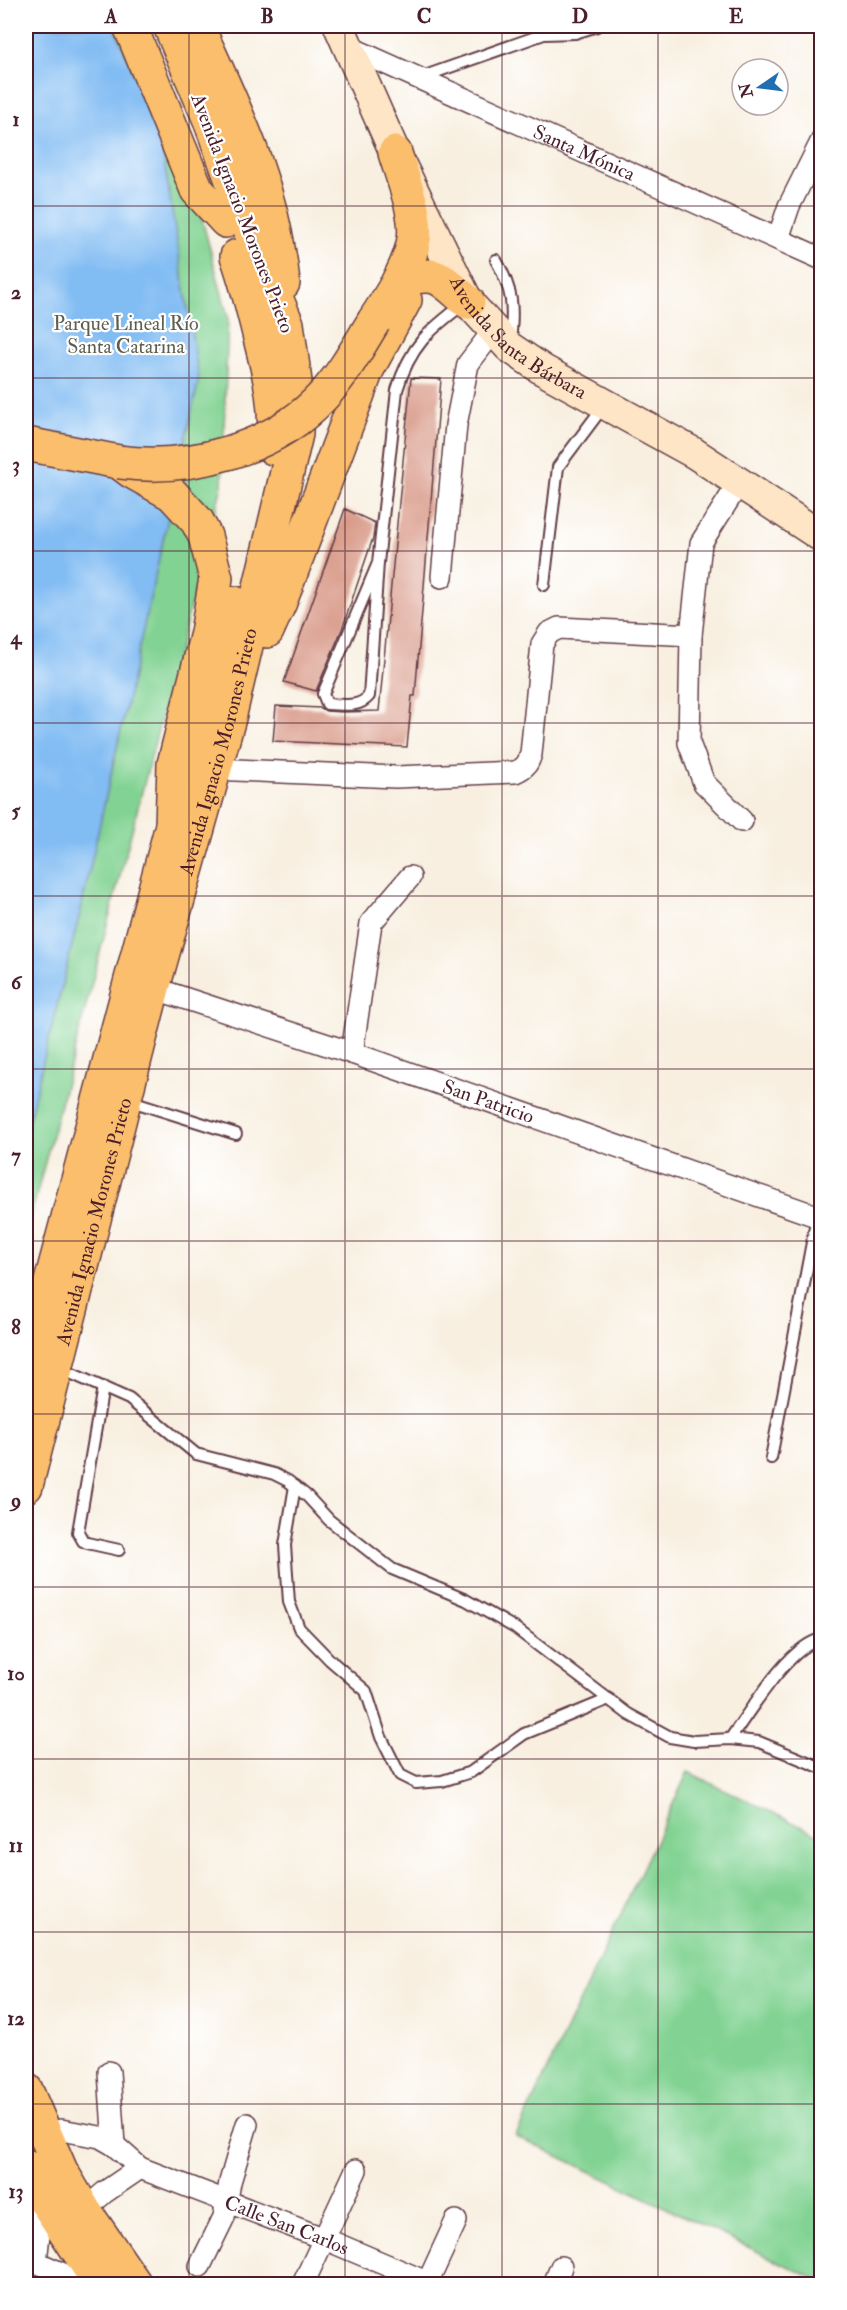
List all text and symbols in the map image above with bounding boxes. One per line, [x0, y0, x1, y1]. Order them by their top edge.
text: A [104, 4, 118, 29]
text: B [260, 4, 274, 29]
text: C [417, 4, 431, 29]
text: D [572, 4, 588, 29]
text: E [729, 4, 744, 29]
north arrow [730, 57, 790, 117]
text: N [735, 80, 758, 101]
street label: Avenida Ignacio Morones Prieto [185, 89, 300, 336]
text: 1 [12, 107, 20, 132]
street label: Santa Mónica [529, 119, 640, 187]
street label: Avenida Santa Bárbara [444, 271, 592, 405]
text: 2 [11, 280, 21, 305]
park label: Parque Lineal Río Santa Catarina [53, 311, 199, 359]
text: 3 [12, 452, 20, 477]
text: 4 [10, 625, 23, 650]
street label: Avenida Ignacio Morones Prieto [173, 626, 263, 879]
text: 5 [12, 798, 22, 823]
text: 6 [11, 970, 23, 995]
street label: San Patricio [439, 1074, 537, 1129]
street label: Avenida Ignacio Morones Prieto [50, 1095, 138, 1349]
text: 7 [11, 1143, 21, 1168]
text: 8 [11, 1315, 21, 1340]
text: 9 [9, 1488, 21, 1513]
text: 10 [7, 1661, 25, 1686]
text: 11 [9, 1833, 23, 1858]
text: 12 [7, 2006, 25, 2031]
text: 13 [9, 2179, 23, 2204]
street label: Calle San Carlos [221, 2190, 353, 2261]

